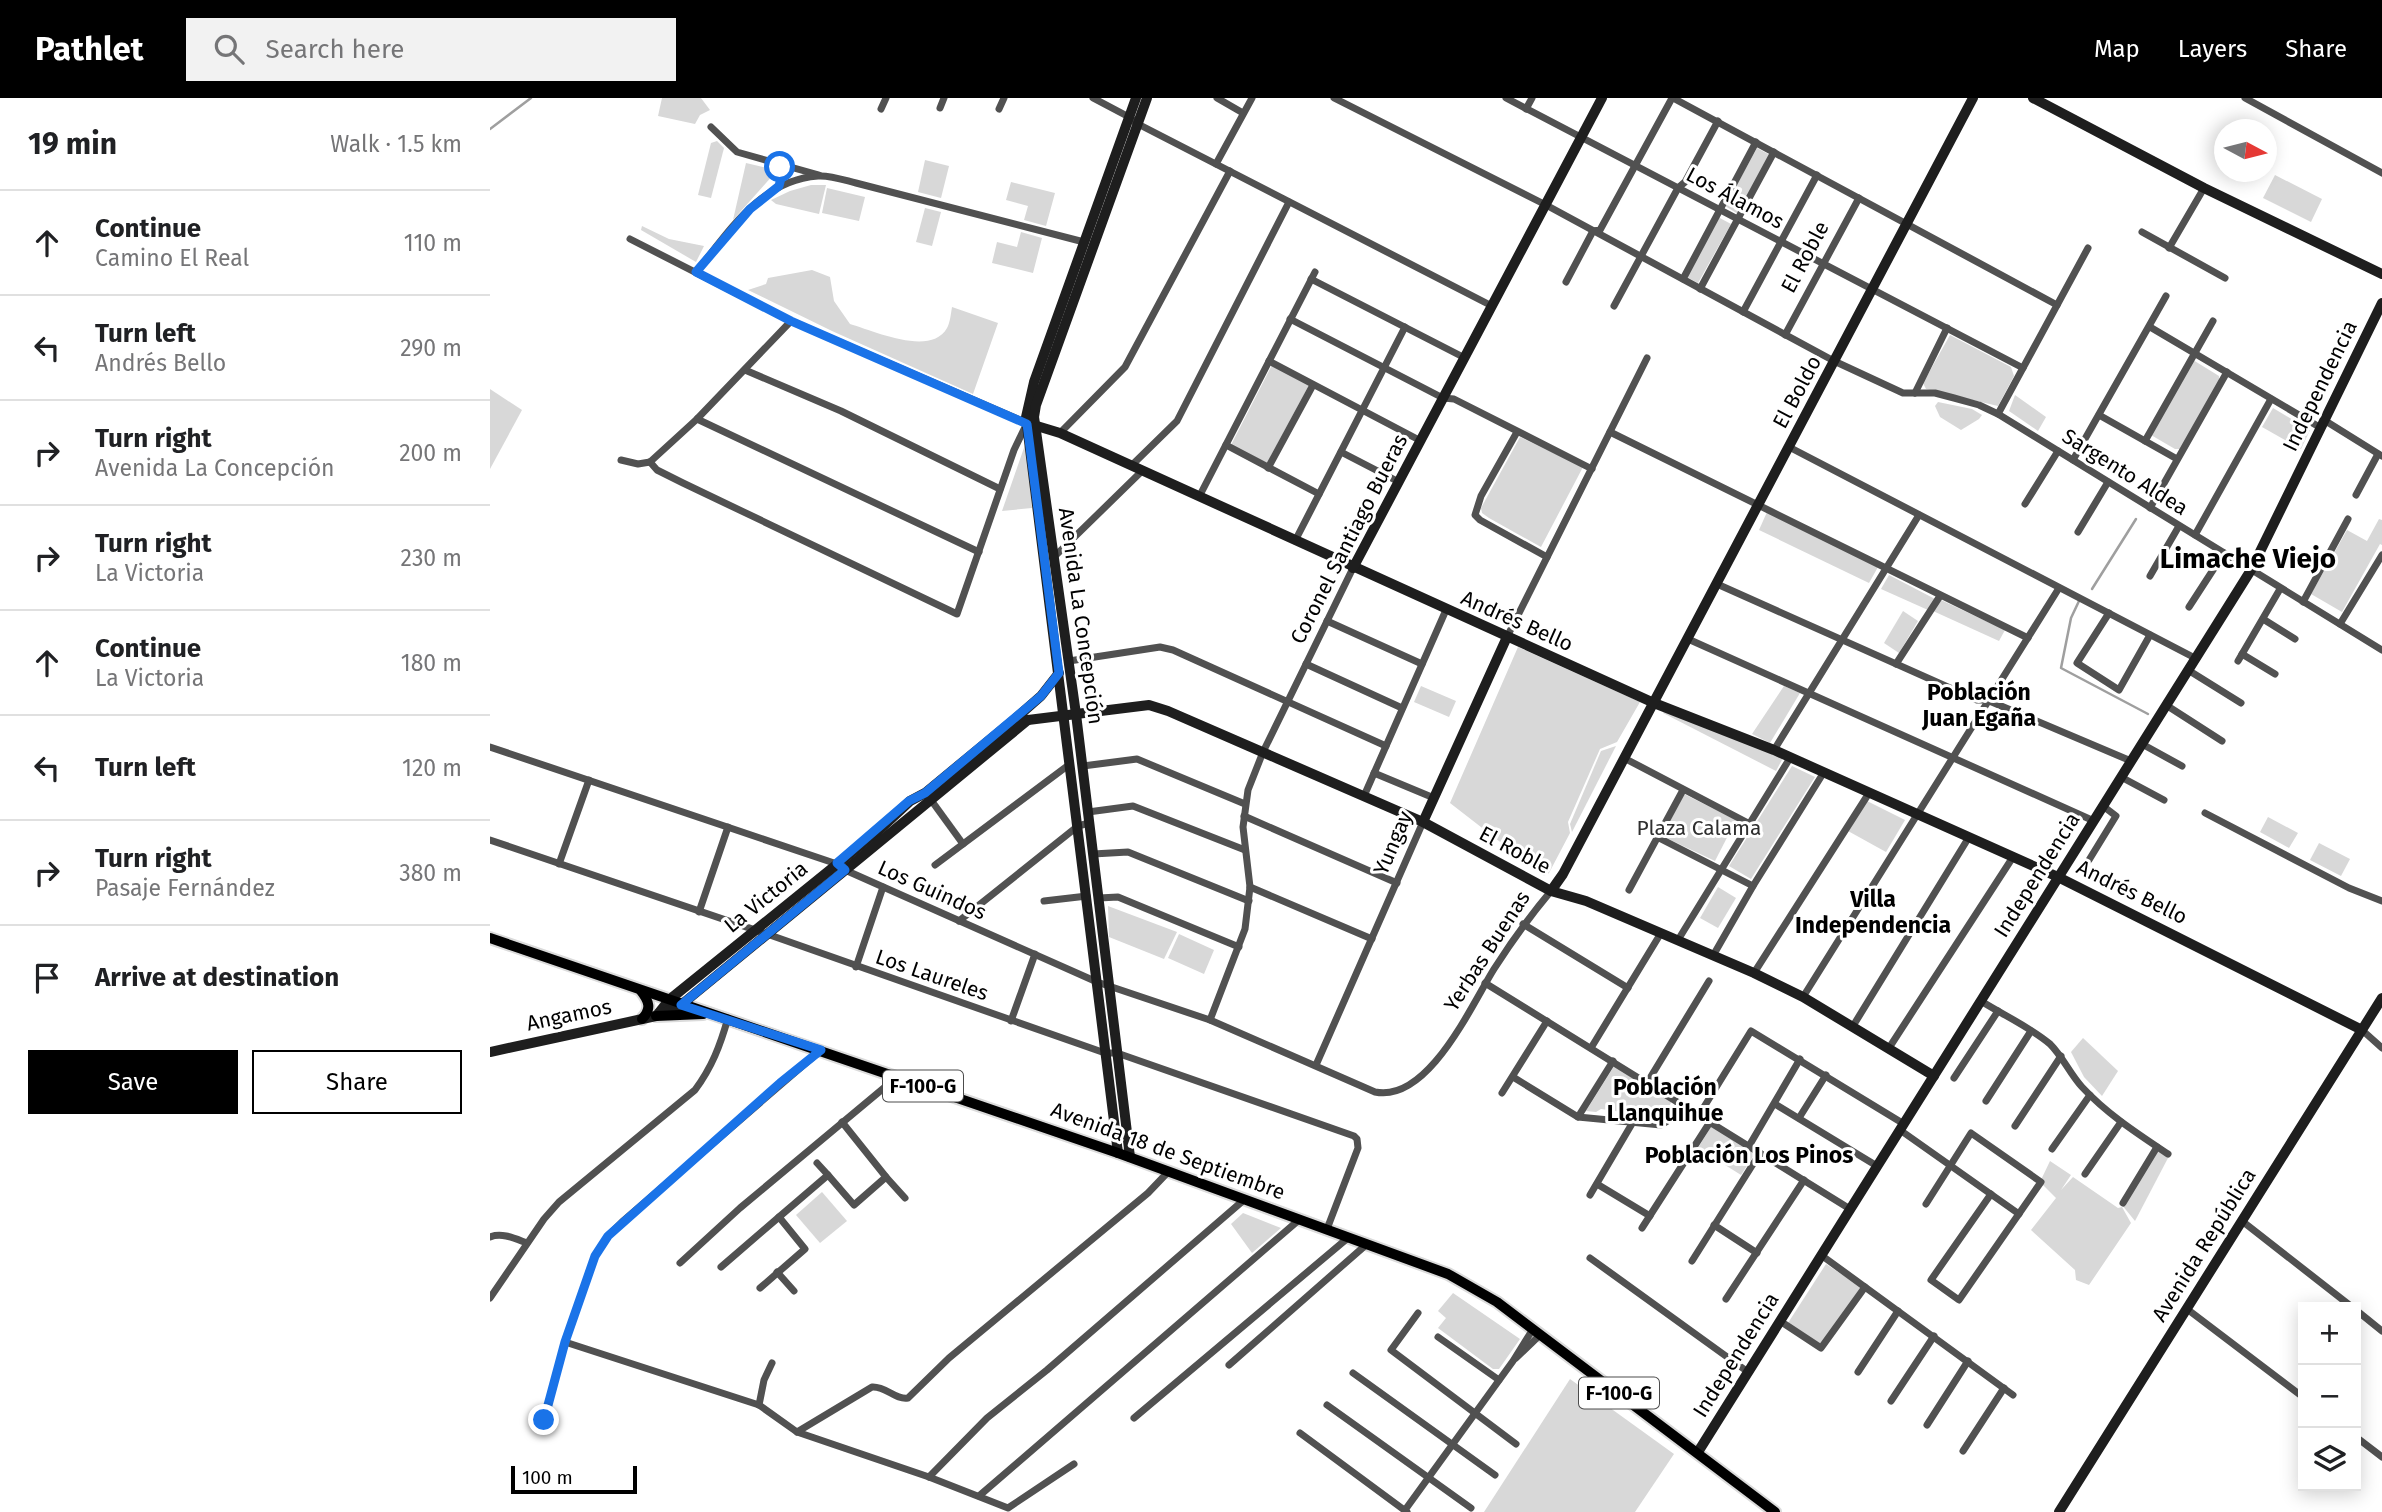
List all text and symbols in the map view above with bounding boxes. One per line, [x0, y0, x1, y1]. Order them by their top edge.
search box [186, 18, 676, 81]
text: Pathlet [35, 29, 144, 69]
icon: search [210, 30, 248, 68]
text: Search here [266, 34, 404, 65]
text: Map [2094, 35, 2140, 63]
text: Layers [2178, 35, 2247, 63]
text: Share [2285, 35, 2347, 63]
north arrow [2214, 119, 2277, 182]
text: 19 min [28, 126, 117, 162]
text: Walk · 1.5 km [330, 130, 462, 158]
route start [764, 151, 795, 182]
street label: Los Álamos [1682, 161, 1789, 235]
text: Continue [95, 213, 201, 244]
street label: El Roble [1775, 217, 1835, 297]
icon: ahead [28, 224, 66, 262]
text: 110 m [404, 229, 462, 257]
text: Camino El Real [95, 244, 249, 272]
street label: Independencia [2277, 316, 2363, 456]
text: Turn left [95, 318, 196, 349]
icon: left [28, 329, 66, 367]
text: 290 m [400, 334, 462, 362]
text: Andrés Bello [95, 349, 226, 377]
street label: El Boldo [1767, 351, 1827, 433]
text: Turn right [95, 423, 212, 454]
street label: Sargento Aldea [2057, 423, 2193, 521]
street label: Coronel Santiago Bueras [1285, 430, 1413, 648]
icon: right [28, 434, 66, 472]
text: 200 m [399, 439, 462, 467]
text: Avenida La Concepción [95, 454, 335, 482]
street label: Avenida La Concepción [1053, 506, 1109, 726]
text: Turn right [95, 528, 212, 559]
icon: right [28, 539, 66, 577]
district label: Limache Viejo [2160, 542, 2336, 575]
text: 230 m [401, 544, 462, 572]
text: La Victoria [95, 559, 204, 587]
street label: Andrés Bello [1457, 585, 1577, 657]
text: Continue [95, 633, 201, 664]
icon: ahead [28, 644, 66, 682]
text: 180 m [401, 649, 462, 677]
text: La Victoria [95, 664, 204, 692]
district label: Población Juan Egaña [1921, 678, 2036, 732]
icon: left [28, 749, 66, 787]
text: Turn left [95, 752, 196, 783]
text: 120 m [402, 754, 462, 782]
street label: Yungay [1368, 806, 1418, 879]
street label: Independencia [1988, 808, 2086, 942]
park label: Plaza Calama [1637, 815, 1761, 841]
street label: El Roble [1475, 820, 1555, 880]
text: Turn right [95, 843, 212, 874]
icon: right [28, 854, 66, 892]
street label: Andrés Bello [2072, 854, 2192, 930]
street label: La Victoria [719, 855, 813, 939]
street label: Los Guindos [874, 855, 990, 926]
text: 380 m [399, 859, 462, 887]
text: Pasaje Fernández [95, 874, 275, 902]
district label: Villa Independencia [1795, 885, 1951, 939]
street label: Yerbas Buenas [1438, 886, 1536, 1016]
street label: Los Laureles [872, 944, 992, 1007]
icon: arrive [28, 959, 66, 997]
text: Arrive at destination [95, 962, 339, 993]
street label: Angamos [524, 993, 614, 1037]
button: Save [28, 1050, 238, 1114]
button: Share [252, 1050, 462, 1114]
road number: F-100-G [883, 1070, 963, 1102]
district label: Población Llanquihue [1607, 1073, 1724, 1127]
street label: Avenida 18 de Septiembre [1047, 1097, 1289, 1205]
district label: Población Los Pinos [1645, 1141, 1853, 1169]
street label: Avenida República [2146, 1164, 2262, 1326]
street label: Independencia [1687, 1288, 1785, 1422]
map controls [2298, 1302, 2361, 1491]
button: + [2298, 1302, 2361, 1365]
button: − [2298, 1365, 2361, 1428]
road number: F-100-G [1579, 1378, 1659, 1408]
route end [528, 1404, 559, 1435]
button: layers [2298, 1428, 2361, 1491]
scale bar [511, 1463, 637, 1495]
text: 100 m [522, 1466, 573, 1489]

